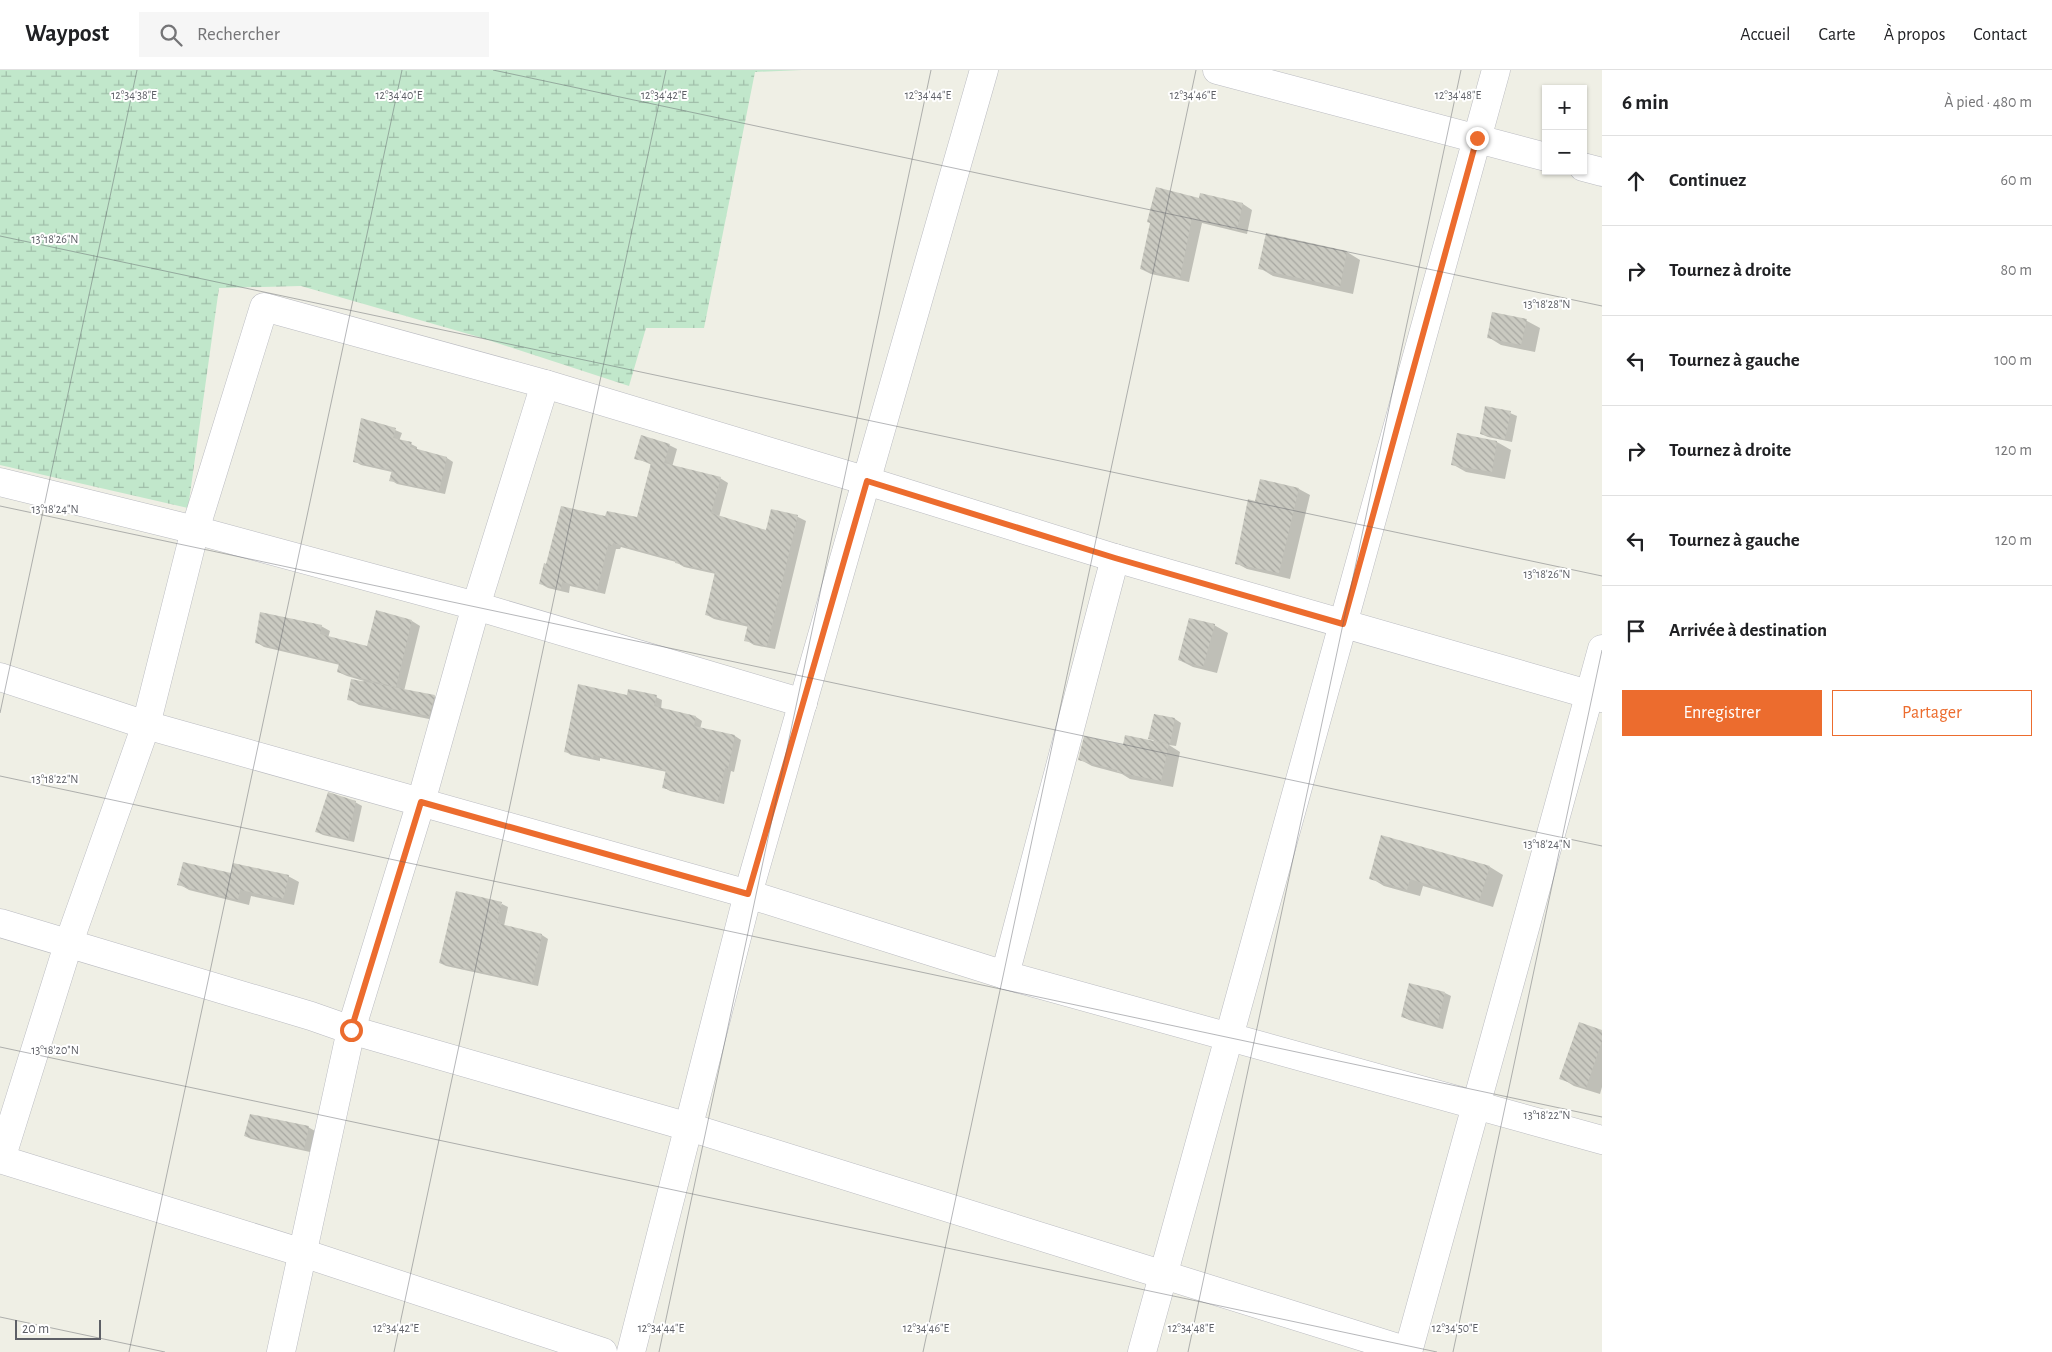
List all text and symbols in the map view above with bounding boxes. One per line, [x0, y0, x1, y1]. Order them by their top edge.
search box [139, 12, 489, 57]
icon: search [157, 21, 185, 49]
text: Waypost [25, 22, 109, 46]
text: Rechercher [197, 25, 280, 44]
text: Accueil [1740, 26, 1791, 44]
text: Carte [1819, 26, 1856, 44]
text: À propos [1884, 26, 1945, 44]
text: Contact [1973, 26, 2027, 44]
map controls [1542, 85, 1587, 175]
button: + [1542, 85, 1587, 130]
text: 12°34'38"E [111, 89, 157, 101]
text: 12°34'40"E [375, 89, 423, 101]
text: 12°34'42"E [641, 89, 687, 101]
text: 12°34'44"E [905, 89, 951, 101]
text: 12°34'46"E [1170, 89, 1216, 101]
text: 12°34'48"E [1435, 89, 1481, 101]
text: 6 min [1622, 92, 1669, 113]
text: À pied · 480 m [1944, 94, 2032, 110]
route end [1466, 127, 1489, 150]
button: − [1542, 130, 1587, 175]
icon: ahead [1622, 167, 1650, 195]
text: Continuez [1669, 171, 1746, 190]
text: 60 m [2001, 172, 2032, 188]
text: 13°18'26"N [31, 233, 79, 245]
icon: right [1622, 257, 1650, 285]
text: Tournez à droite [1669, 261, 1791, 280]
text: 80 m [2001, 262, 2032, 278]
text: 13°18'28"N [1523, 298, 1571, 310]
icon: left [1622, 347, 1650, 375]
text: Tournez à gauche [1669, 351, 1800, 370]
text: 100 m [1994, 352, 2032, 368]
icon: right [1622, 437, 1650, 465]
text: Tournez à droite [1669, 441, 1791, 460]
text: 120 m [1995, 442, 2032, 458]
text: 13°18'24"N [31, 503, 79, 515]
icon: left [1622, 527, 1650, 555]
text: Tournez à gauche [1669, 531, 1800, 550]
text: 120 m [1995, 532, 2032, 548]
text: 13°18'26"N [1523, 568, 1571, 580]
icon: arrive [1622, 617, 1650, 645]
text: Arrivée à destination [1669, 621, 1827, 640]
button: Enregistrer [1622, 690, 1822, 736]
button: Partager [1832, 690, 2032, 736]
text: 13°18'22"N [32, 773, 78, 785]
text: 13°18'24"N [1523, 838, 1571, 850]
route start [340, 1019, 363, 1042]
text: 13°18'20"N [31, 1044, 79, 1056]
text: 13°18'22"N [1524, 1109, 1570, 1121]
scale bar [15, 1317, 101, 1340]
text: 20 m [22, 1322, 49, 1336]
text: 12°34'42"E [373, 1322, 419, 1334]
text: 12°34'44"E [638, 1322, 684, 1334]
text: 12°34'46"E [903, 1322, 949, 1334]
text: 12°34'48"E [1168, 1322, 1214, 1334]
text: 12°34'50"E [1432, 1322, 1478, 1334]

